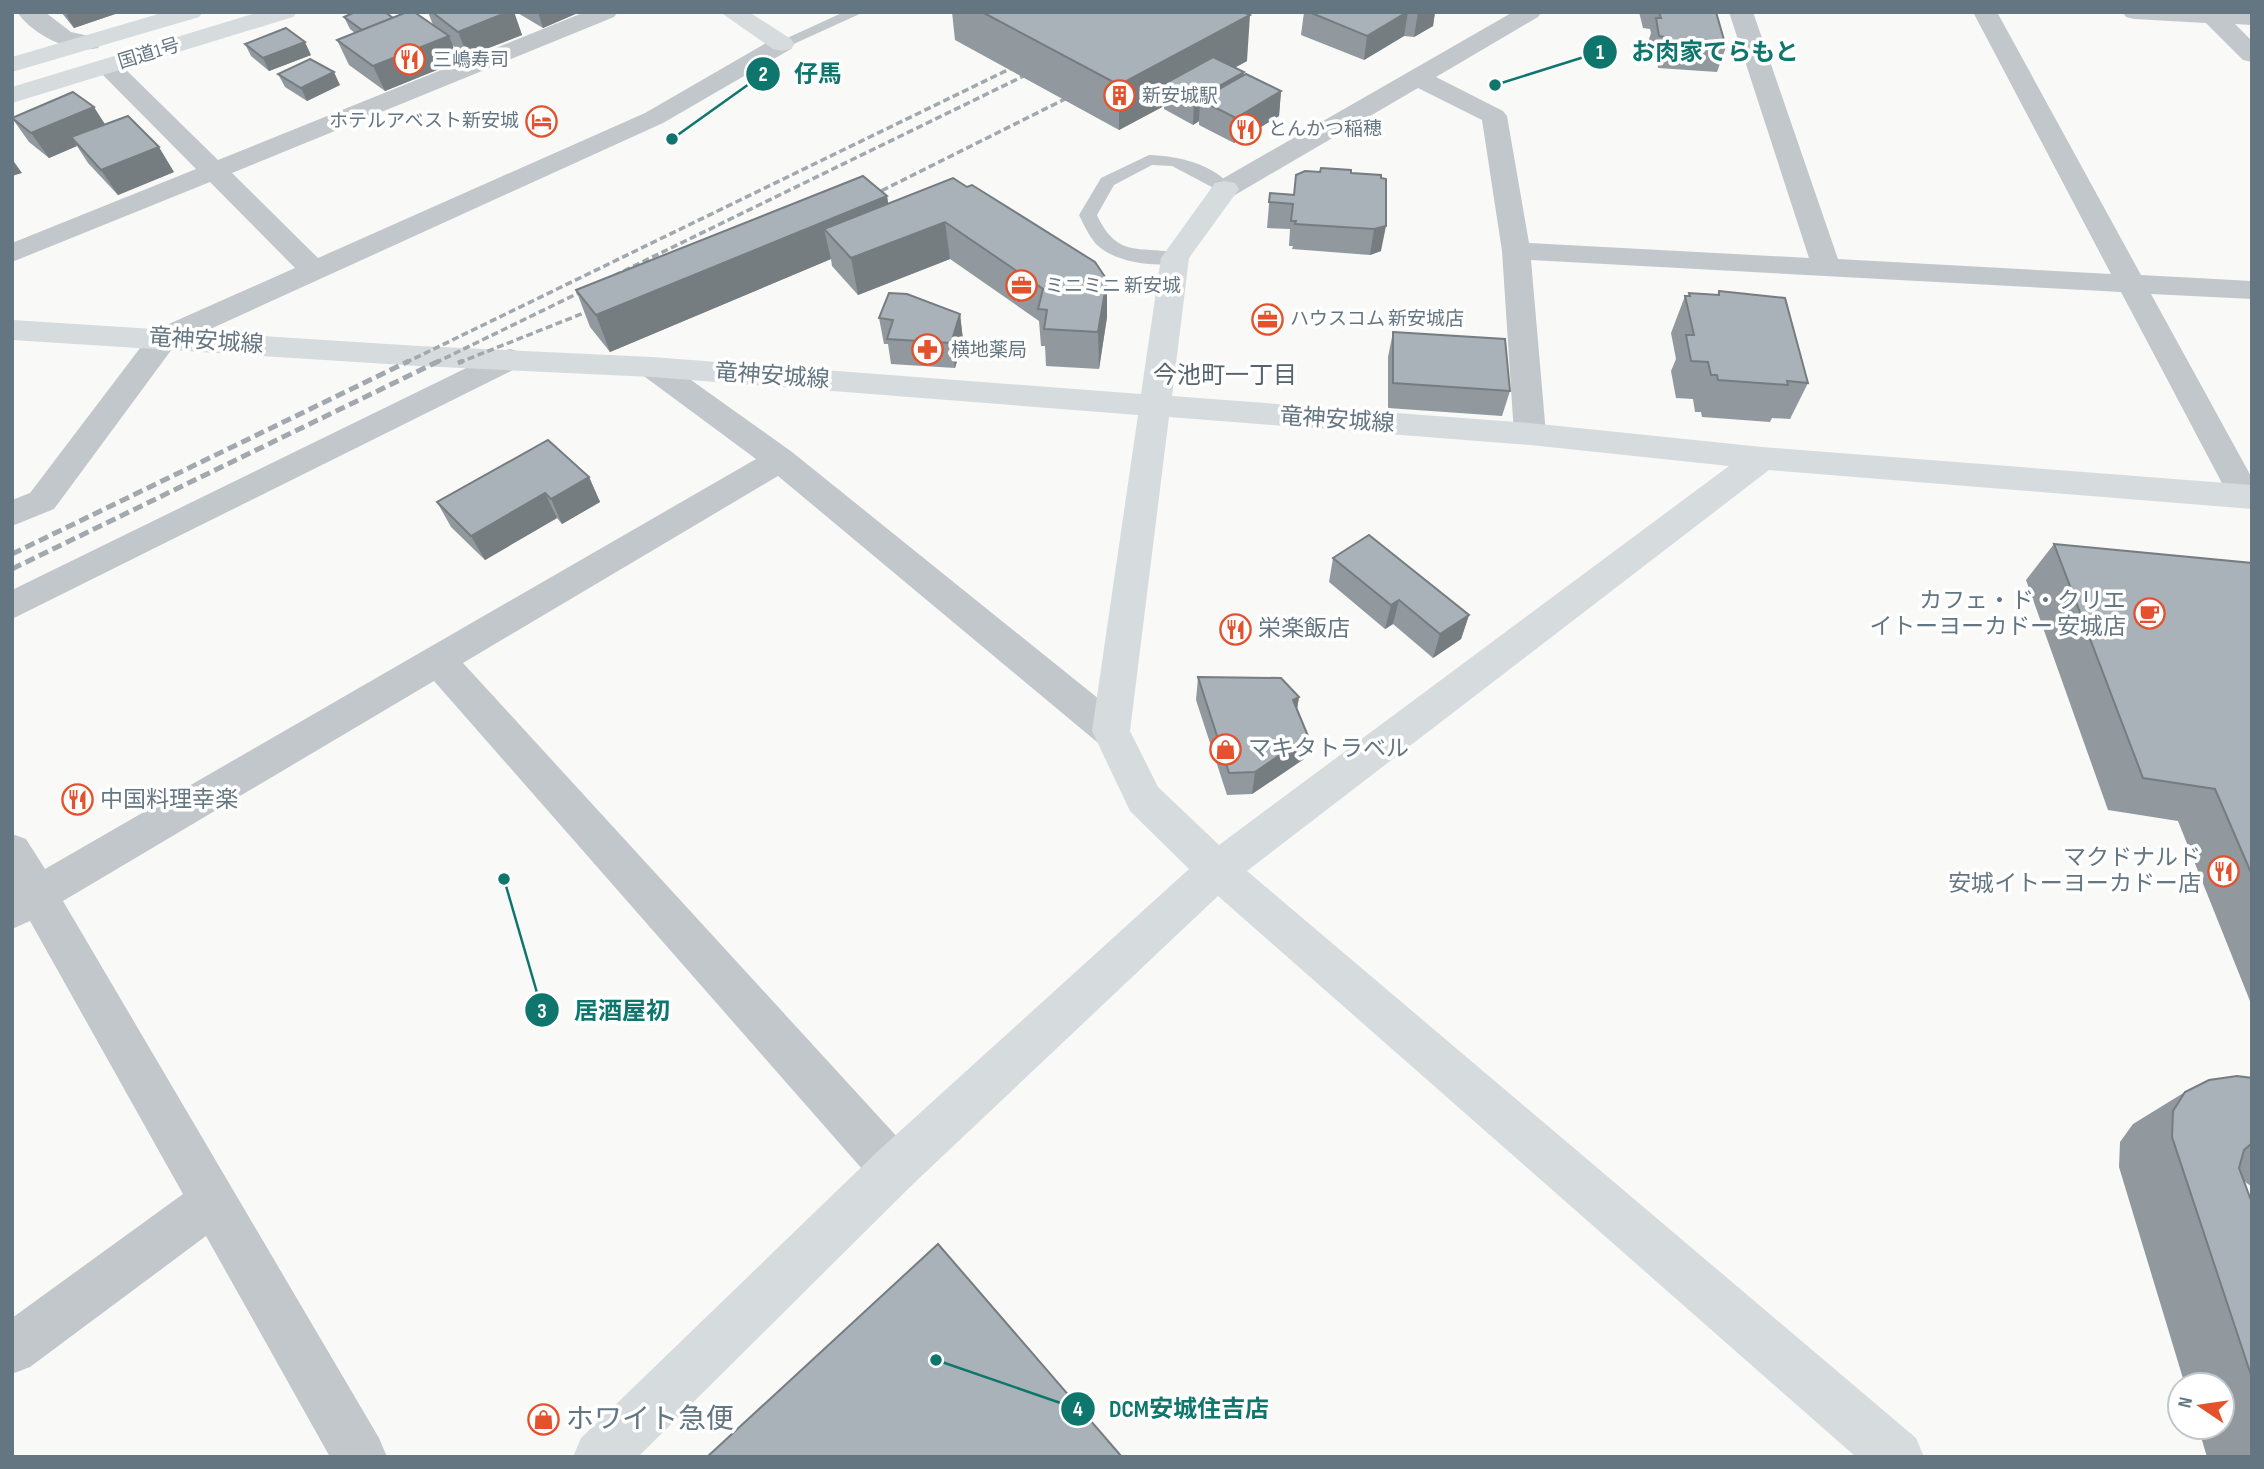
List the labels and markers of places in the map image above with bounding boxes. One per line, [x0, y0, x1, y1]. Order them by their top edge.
callout: お肉家てらもと [1582, 30, 1813, 75]
restaurant icon: 三嶋寿司 [393, 43, 427, 77]
place label: 三嶋寿司 [433, 49, 509, 72]
callout: 仔馬 [745, 51, 856, 96]
building icon: 新安城駅 [1102, 79, 1136, 113]
place label: 新安城駅 [1142, 85, 1218, 108]
hotel icon: ホテルアベスト新安城 [525, 104, 559, 138]
place label: ホテルアベスト新安城 [329, 110, 519, 133]
restaurant icon: とんかつ稲穂 [1228, 112, 1262, 146]
place label: とんかつ稲穂 [1268, 118, 1382, 141]
office icon: ミニミニ 新安城 [1005, 269, 1039, 303]
place label: ミニミニ 新安城 [1045, 275, 1181, 298]
office icon: ハウスコム 新安城店 [1250, 302, 1284, 336]
place label: ハウスコム 新安城店 [1290, 308, 1464, 331]
pharmacy icon: 横地薬局 [911, 333, 945, 367]
place label: 横地薬局 [951, 339, 1027, 362]
place label: カフェ・ド・クリエ イトーヨーカドー 安城店 [1869, 587, 2126, 641]
cafe icon: カフェ・ド・クリエ イトーヨーカドー 安城店 [2132, 597, 2166, 631]
restaurant icon: 栄楽飯店 [1218, 612, 1252, 646]
place label: 栄楽飯店 [1258, 615, 1350, 643]
shop icon: マキタトラベル [1208, 732, 1242, 766]
place label: マキタトラベル [1248, 735, 1409, 763]
restaurant icon: 中国料理幸楽 [60, 783, 94, 817]
place label: 中国料理幸楽 [100, 786, 238, 814]
place label: マクドナルド 安城イトーヨーカドー店 [1948, 844, 2201, 898]
restaurant icon: マクドナルド 安城イトーヨーカドー店 [2207, 854, 2241, 888]
callout: 居酒屋初 [525, 988, 684, 1033]
callout: DCM安城住吉店 [1060, 1386, 1283, 1431]
shop icon: ホワイト急便 [526, 1402, 560, 1436]
place label: ホワイト急便 [566, 1403, 734, 1436]

